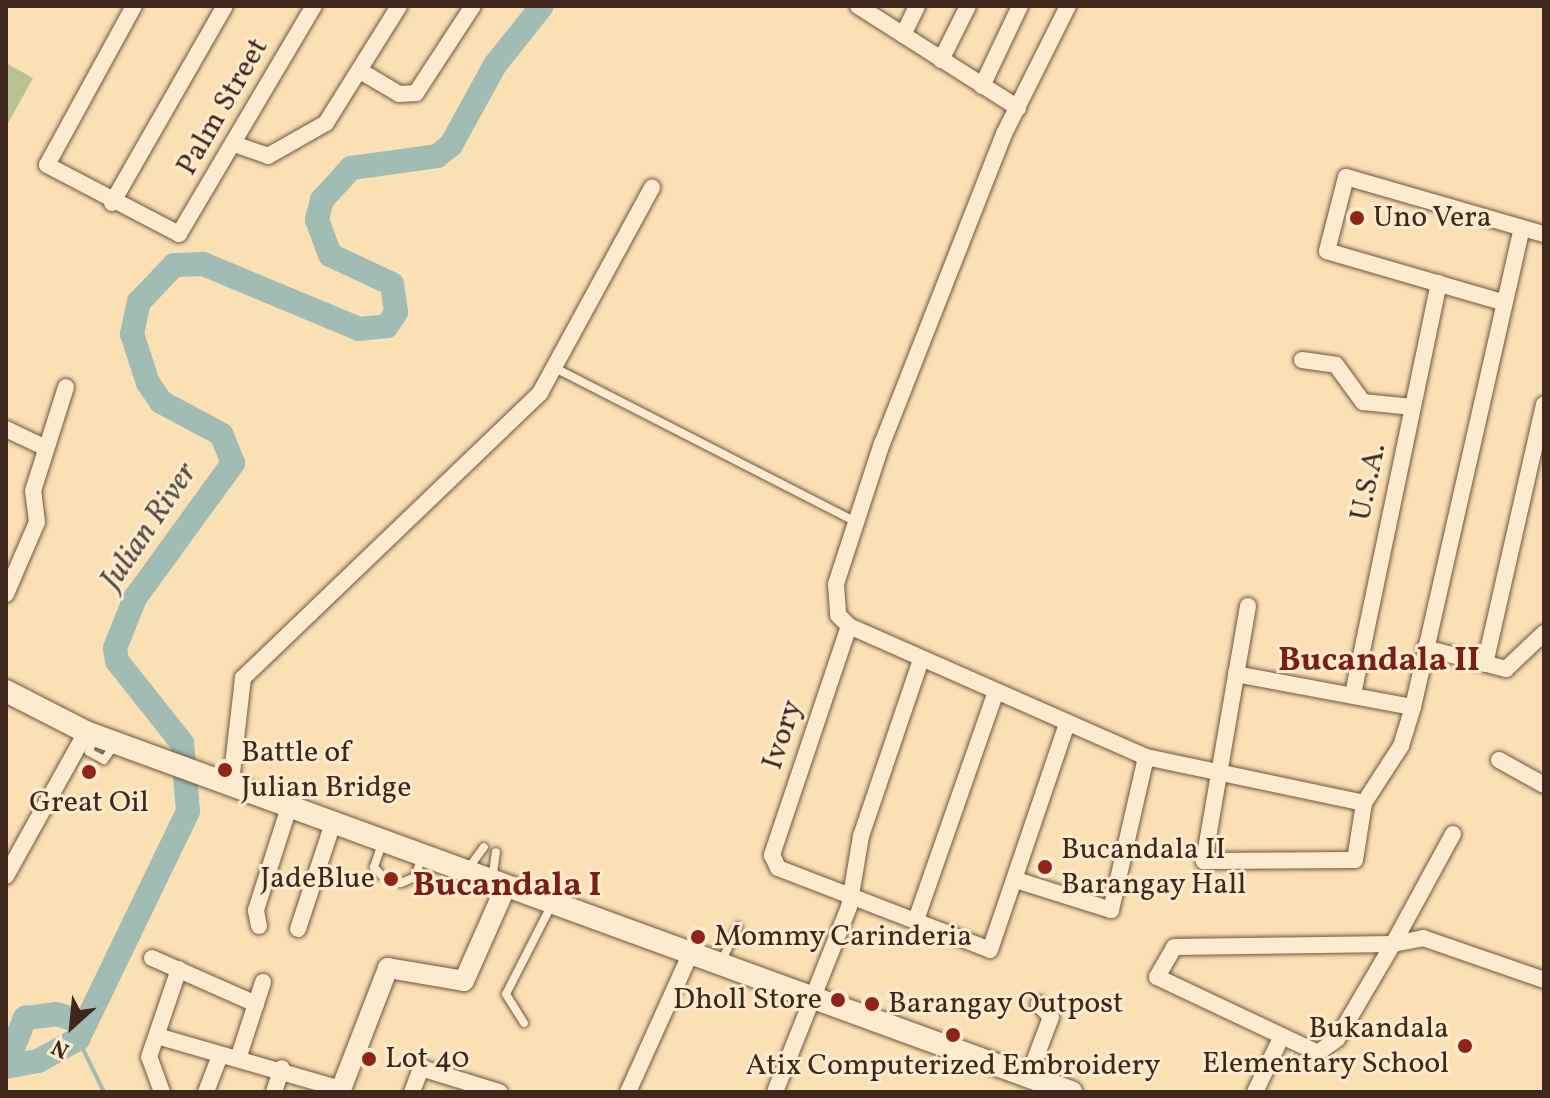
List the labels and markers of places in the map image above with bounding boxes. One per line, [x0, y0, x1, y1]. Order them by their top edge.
place label: Uno Vera [1373, 200, 1493, 236]
marker: Uno Vera [1348, 209, 1366, 227]
place label: Battle of Julian Bridge [241, 735, 411, 806]
marker: Battle of Julian Bridge [216, 761, 234, 779]
marker: Great Oil [80, 763, 98, 781]
place label: Great Oil [29, 785, 149, 821]
place label: Bucandala II Barangay Hall [1061, 832, 1247, 902]
marker: Bucandala II Barangay Hall [1036, 858, 1054, 876]
place label: JadeBlue [260, 861, 375, 897]
marker: JadeBlue [382, 870, 400, 888]
place label: Mommy Carinderia [714, 919, 973, 955]
marker: Mommy Carinderia [689, 928, 707, 946]
place label: Dholl Store [673, 982, 822, 1018]
place label: Barangay Outpost [888, 986, 1125, 1022]
marker: Dholl Store [829, 991, 847, 1009]
marker: Barangay Outpost [863, 995, 881, 1013]
place label: Bukandala Elementary School [1201, 1011, 1449, 1082]
marker: Atix Computerized Embroidery [944, 1026, 962, 1044]
marker: Bukandala Elementary School [1456, 1037, 1474, 1055]
place label: Lot 40 [385, 1041, 470, 1077]
place label: Atix Computerized Embroidery [746, 1048, 1160, 1084]
marker: Lot 40 [360, 1050, 378, 1068]

